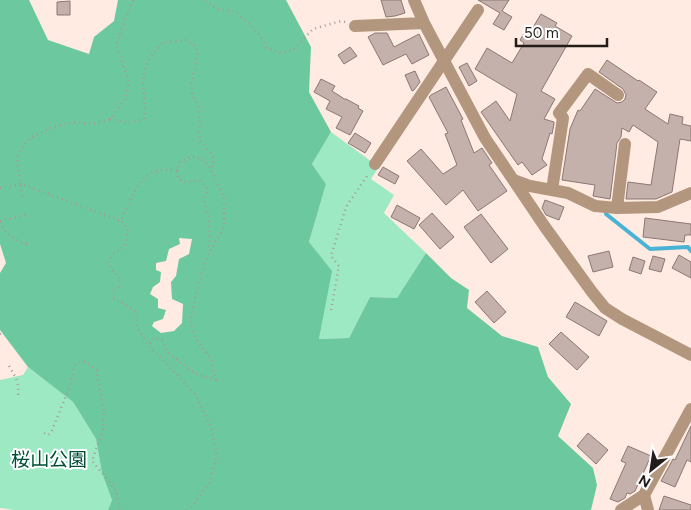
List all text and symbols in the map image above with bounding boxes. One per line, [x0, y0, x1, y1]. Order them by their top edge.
scale bar [516, 15, 607, 47]
text: 50 m [524, 24, 559, 42]
north arrow [626, 445, 676, 495]
park label: 桜山公園 [11, 448, 87, 471]
text: N [636, 471, 654, 491]

